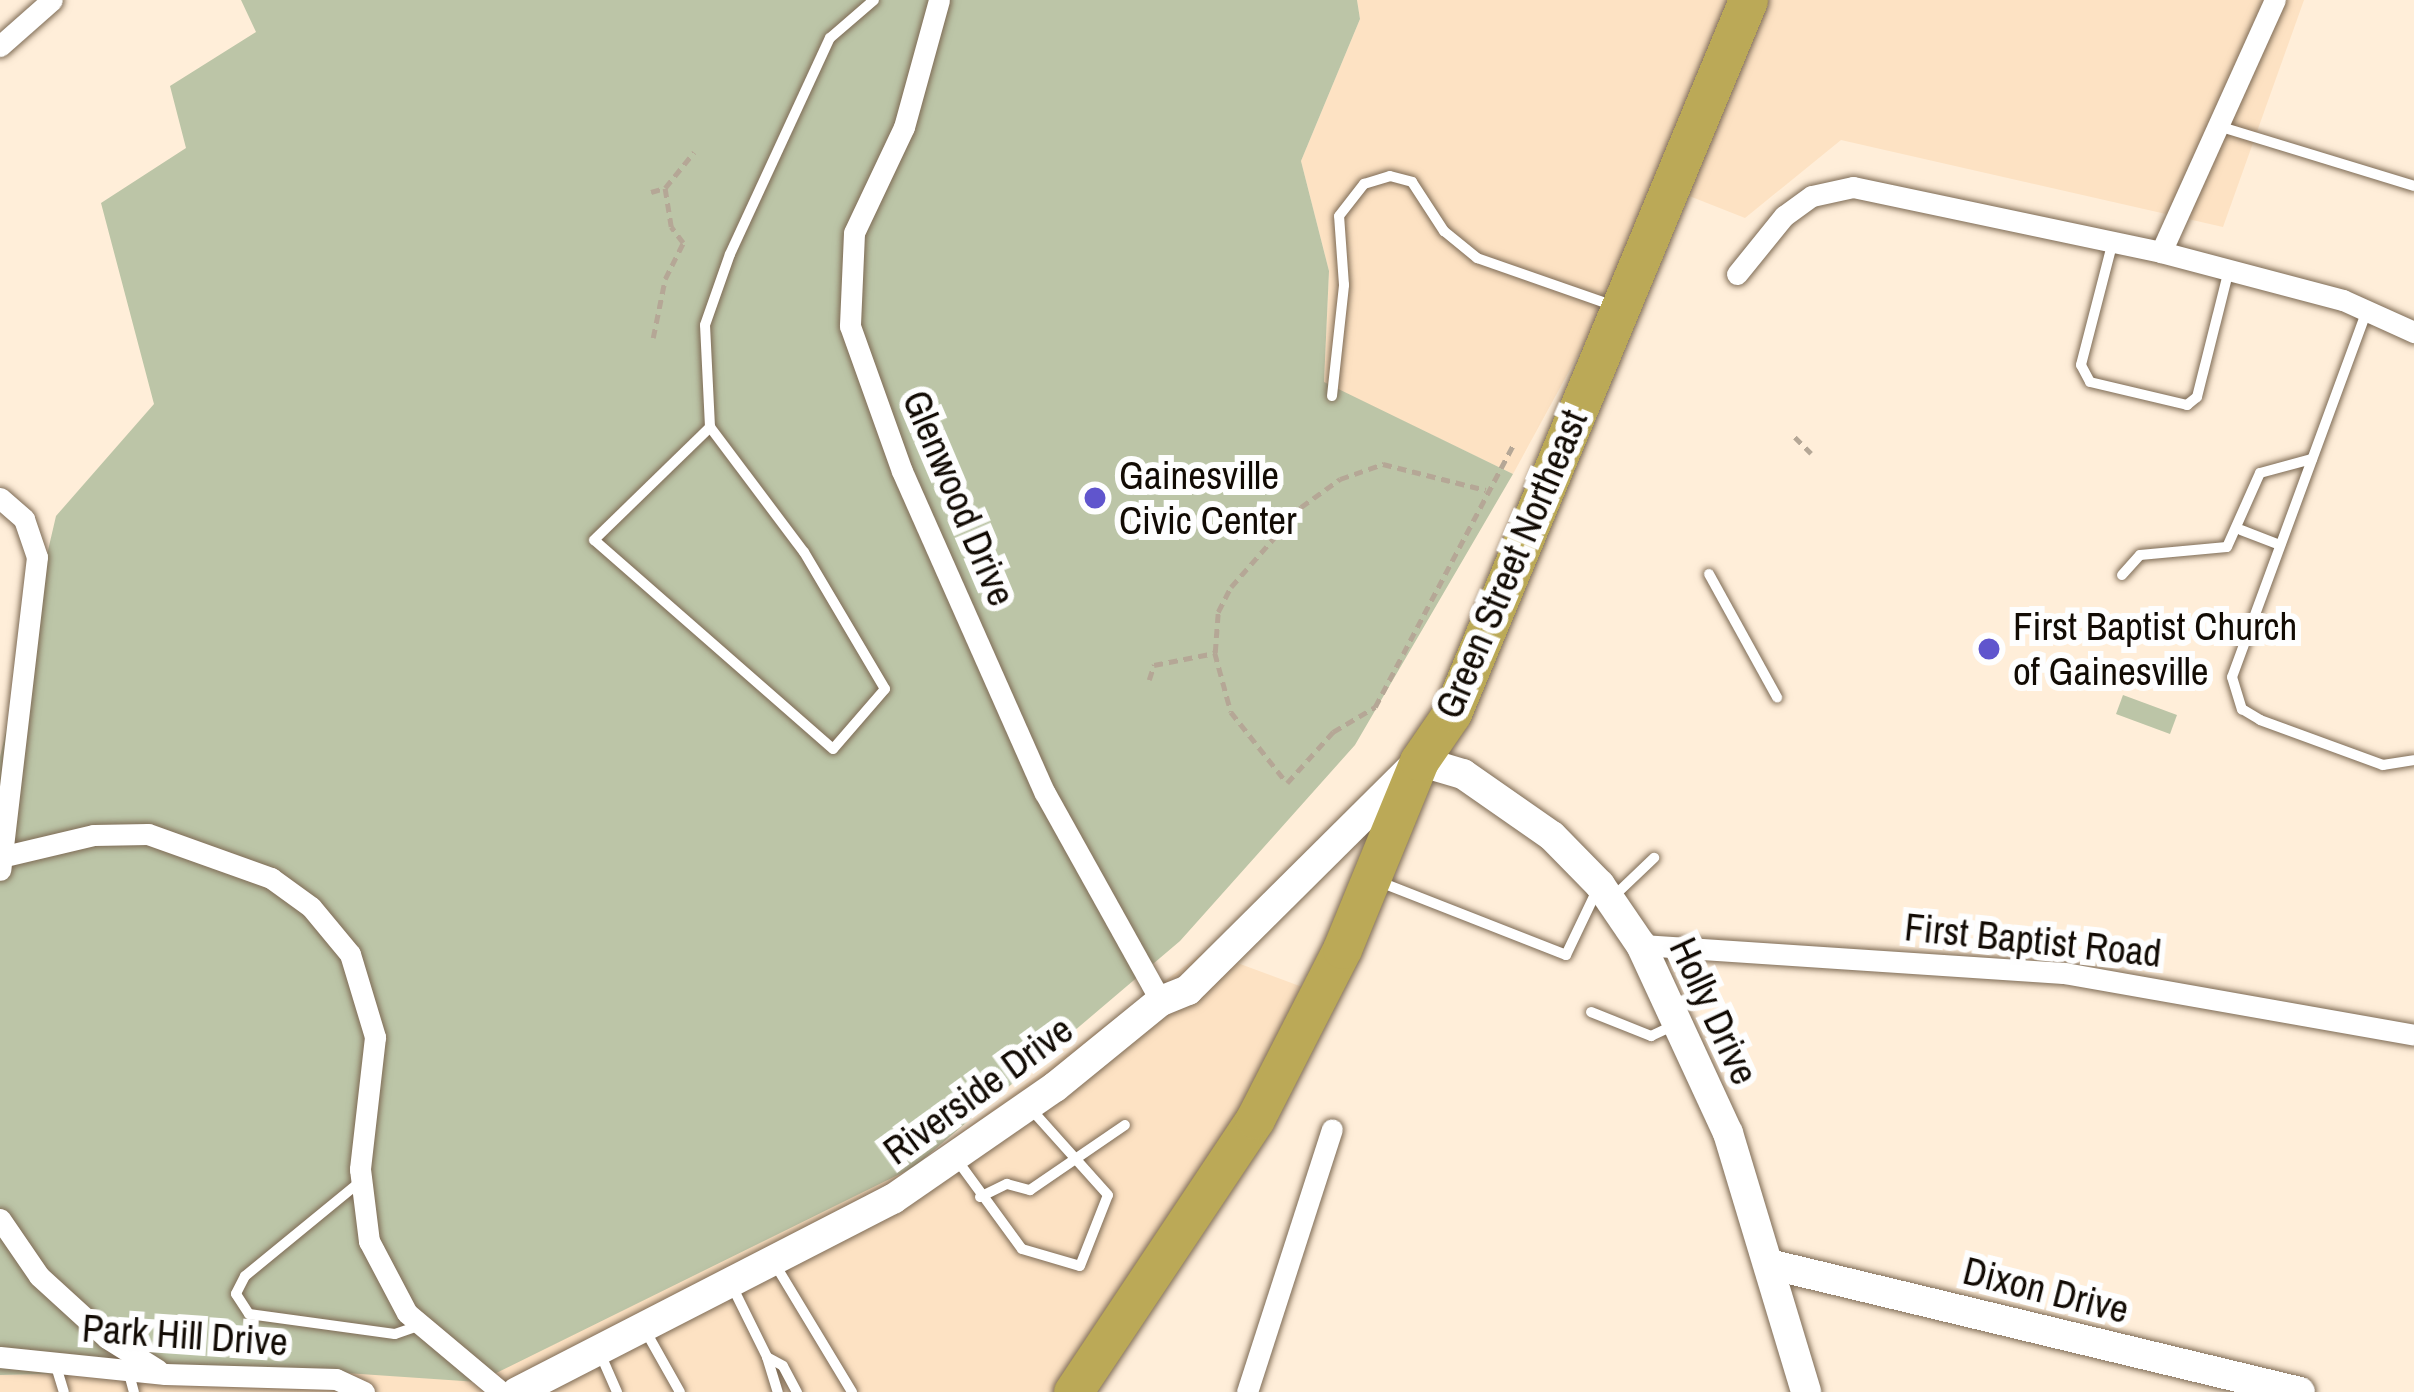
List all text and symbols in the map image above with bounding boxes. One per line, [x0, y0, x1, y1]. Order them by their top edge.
street label: Glenwood Drive [893, 383, 1025, 613]
street label: Green Street Northeast [1425, 403, 1597, 725]
place label: Gainesville Civic Center [1119, 453, 1297, 544]
marker: Gainesville Civic Center [1082, 485, 1108, 511]
place label: First Baptist Church of Gainesville [2013, 604, 2297, 695]
marker: First Baptist Church of Gainesville [1976, 636, 2002, 662]
street label: First Baptist Road [1902, 903, 2164, 977]
street label: Holly Drive [1660, 930, 1768, 1092]
street label: Riverside Drive [874, 1006, 1082, 1174]
street label: Dixon Drive [1958, 1247, 2134, 1333]
street label: Park Hill Drive [81, 1304, 289, 1366]

